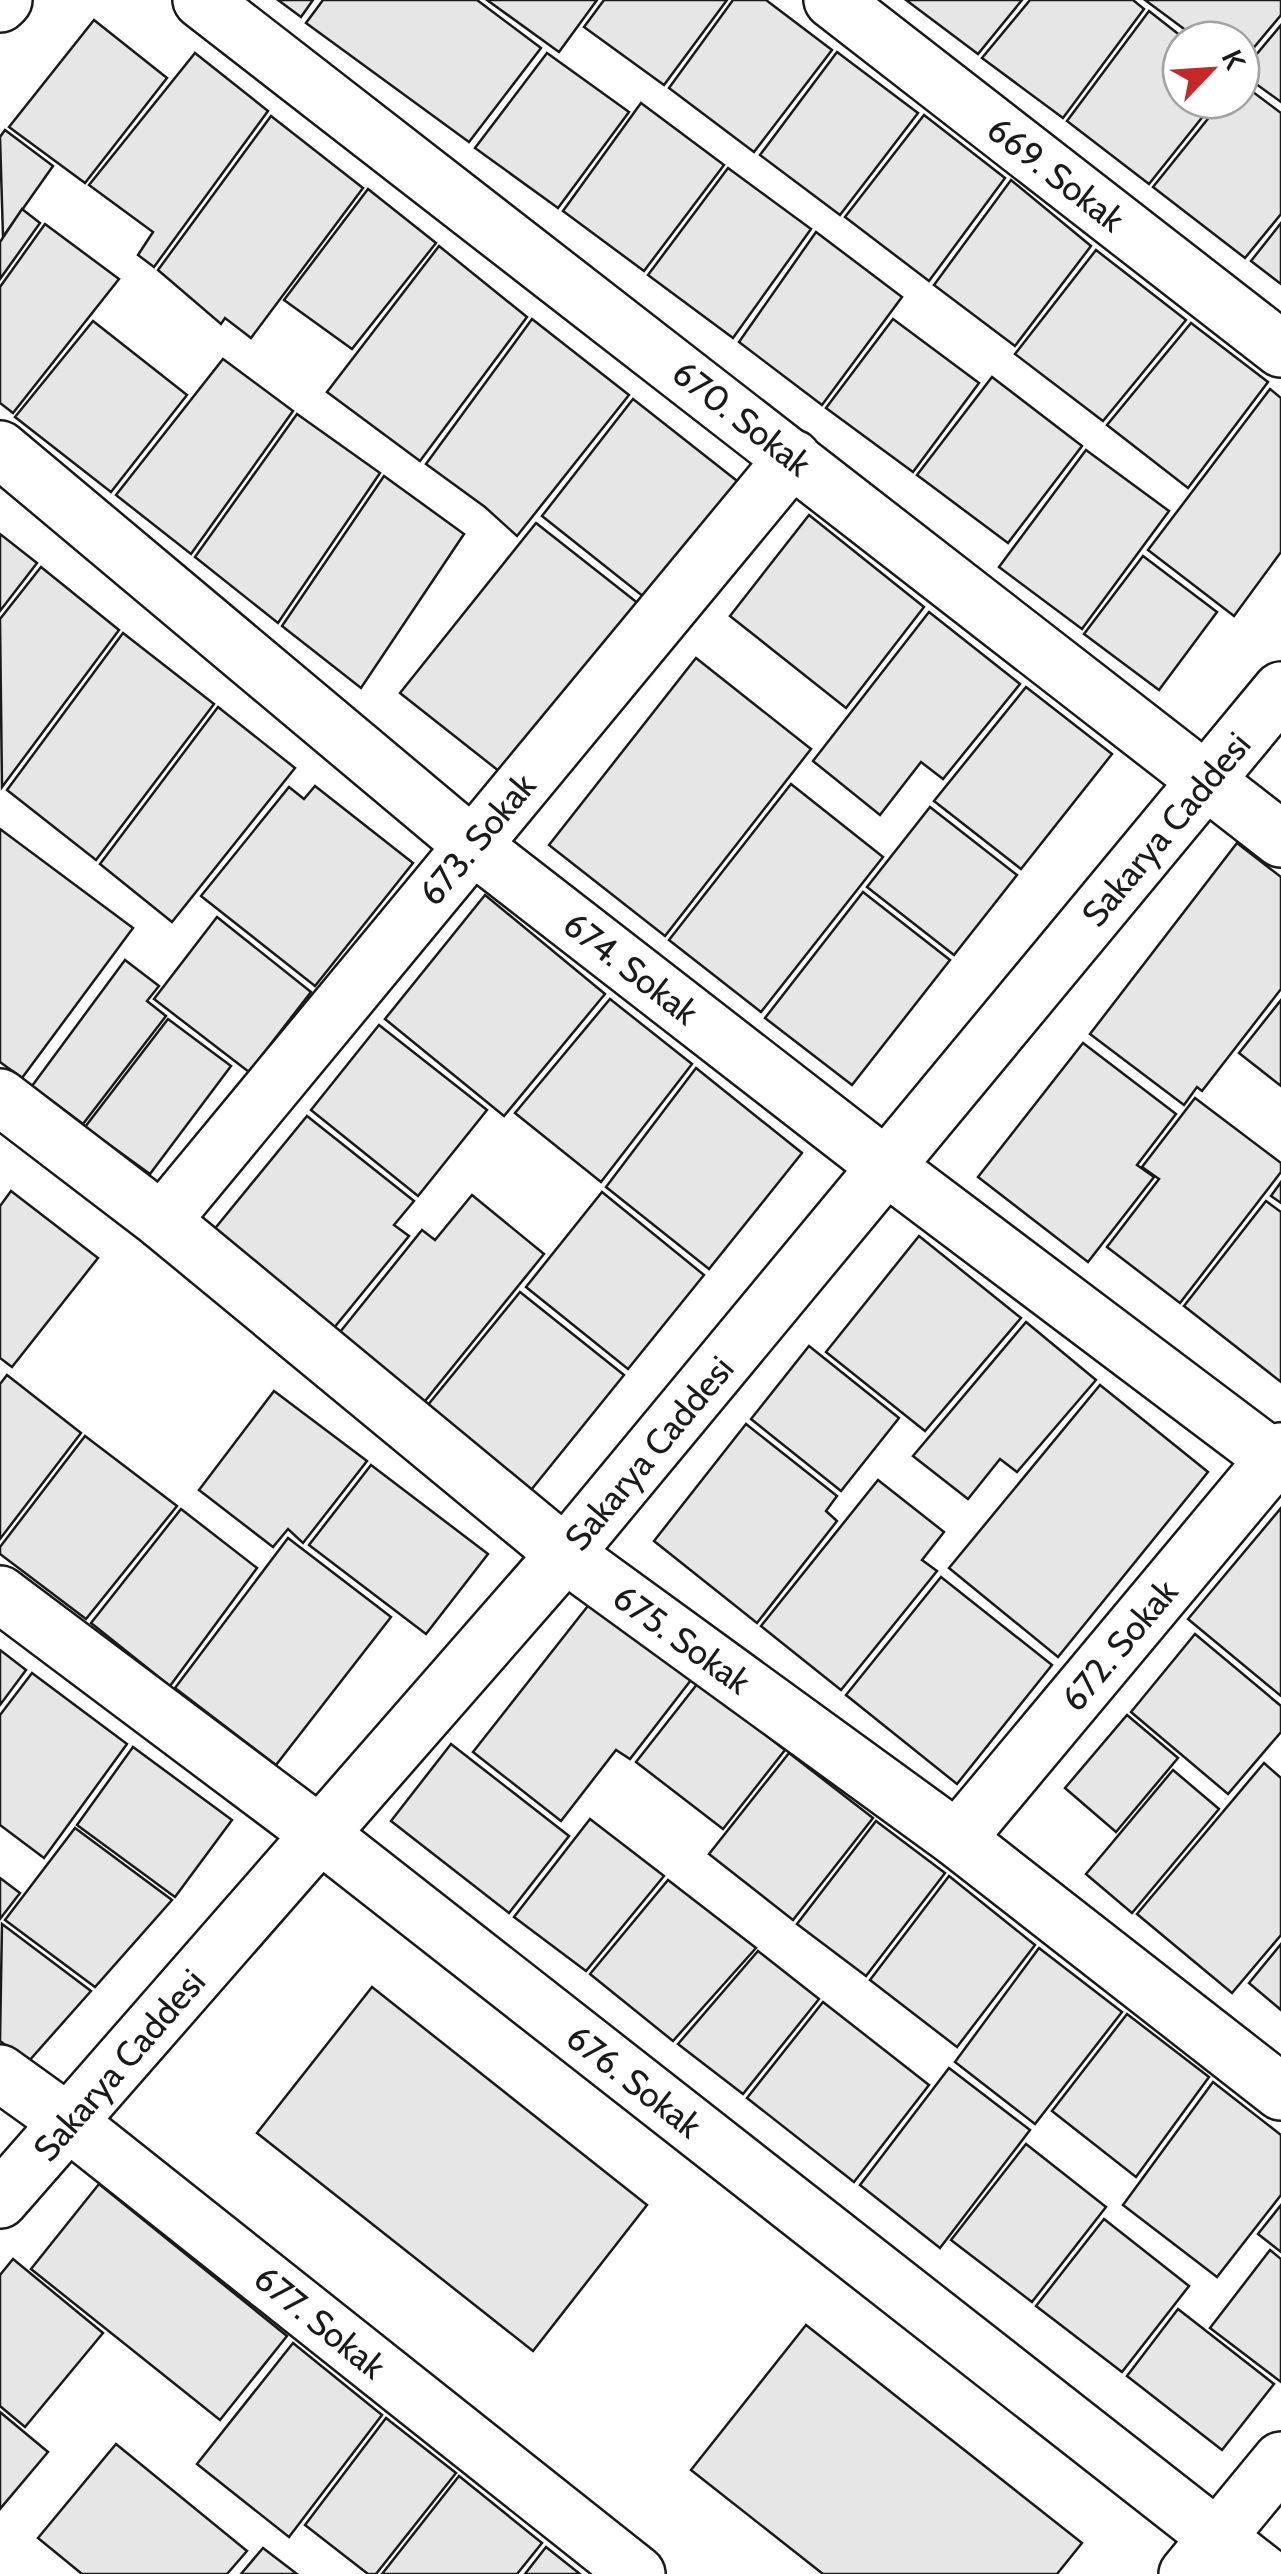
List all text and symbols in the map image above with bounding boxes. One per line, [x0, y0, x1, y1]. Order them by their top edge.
north arrow [1161, 20, 1261, 120]
text: K [1215, 44, 1253, 75]
street label: 669. Sokak [979, 107, 1133, 241]
street label: 670. Sokak [664, 351, 820, 485]
street label: Sakarya Caddesi [1072, 723, 1260, 935]
street label: 673. Sokak [409, 764, 545, 914]
street label: 674. Sokak [555, 902, 707, 1034]
street label: Sakarya Caddesi [555, 1347, 743, 1559]
street label: 672. Sokak [1052, 1570, 1187, 1719]
street label: 675. Sokak [605, 1575, 759, 1703]
street label: Sakarya Caddesi [24, 1960, 214, 2170]
street label: 676. Sokak [558, 2015, 710, 2147]
street label: 677. Sokak [246, 2256, 395, 2388]

